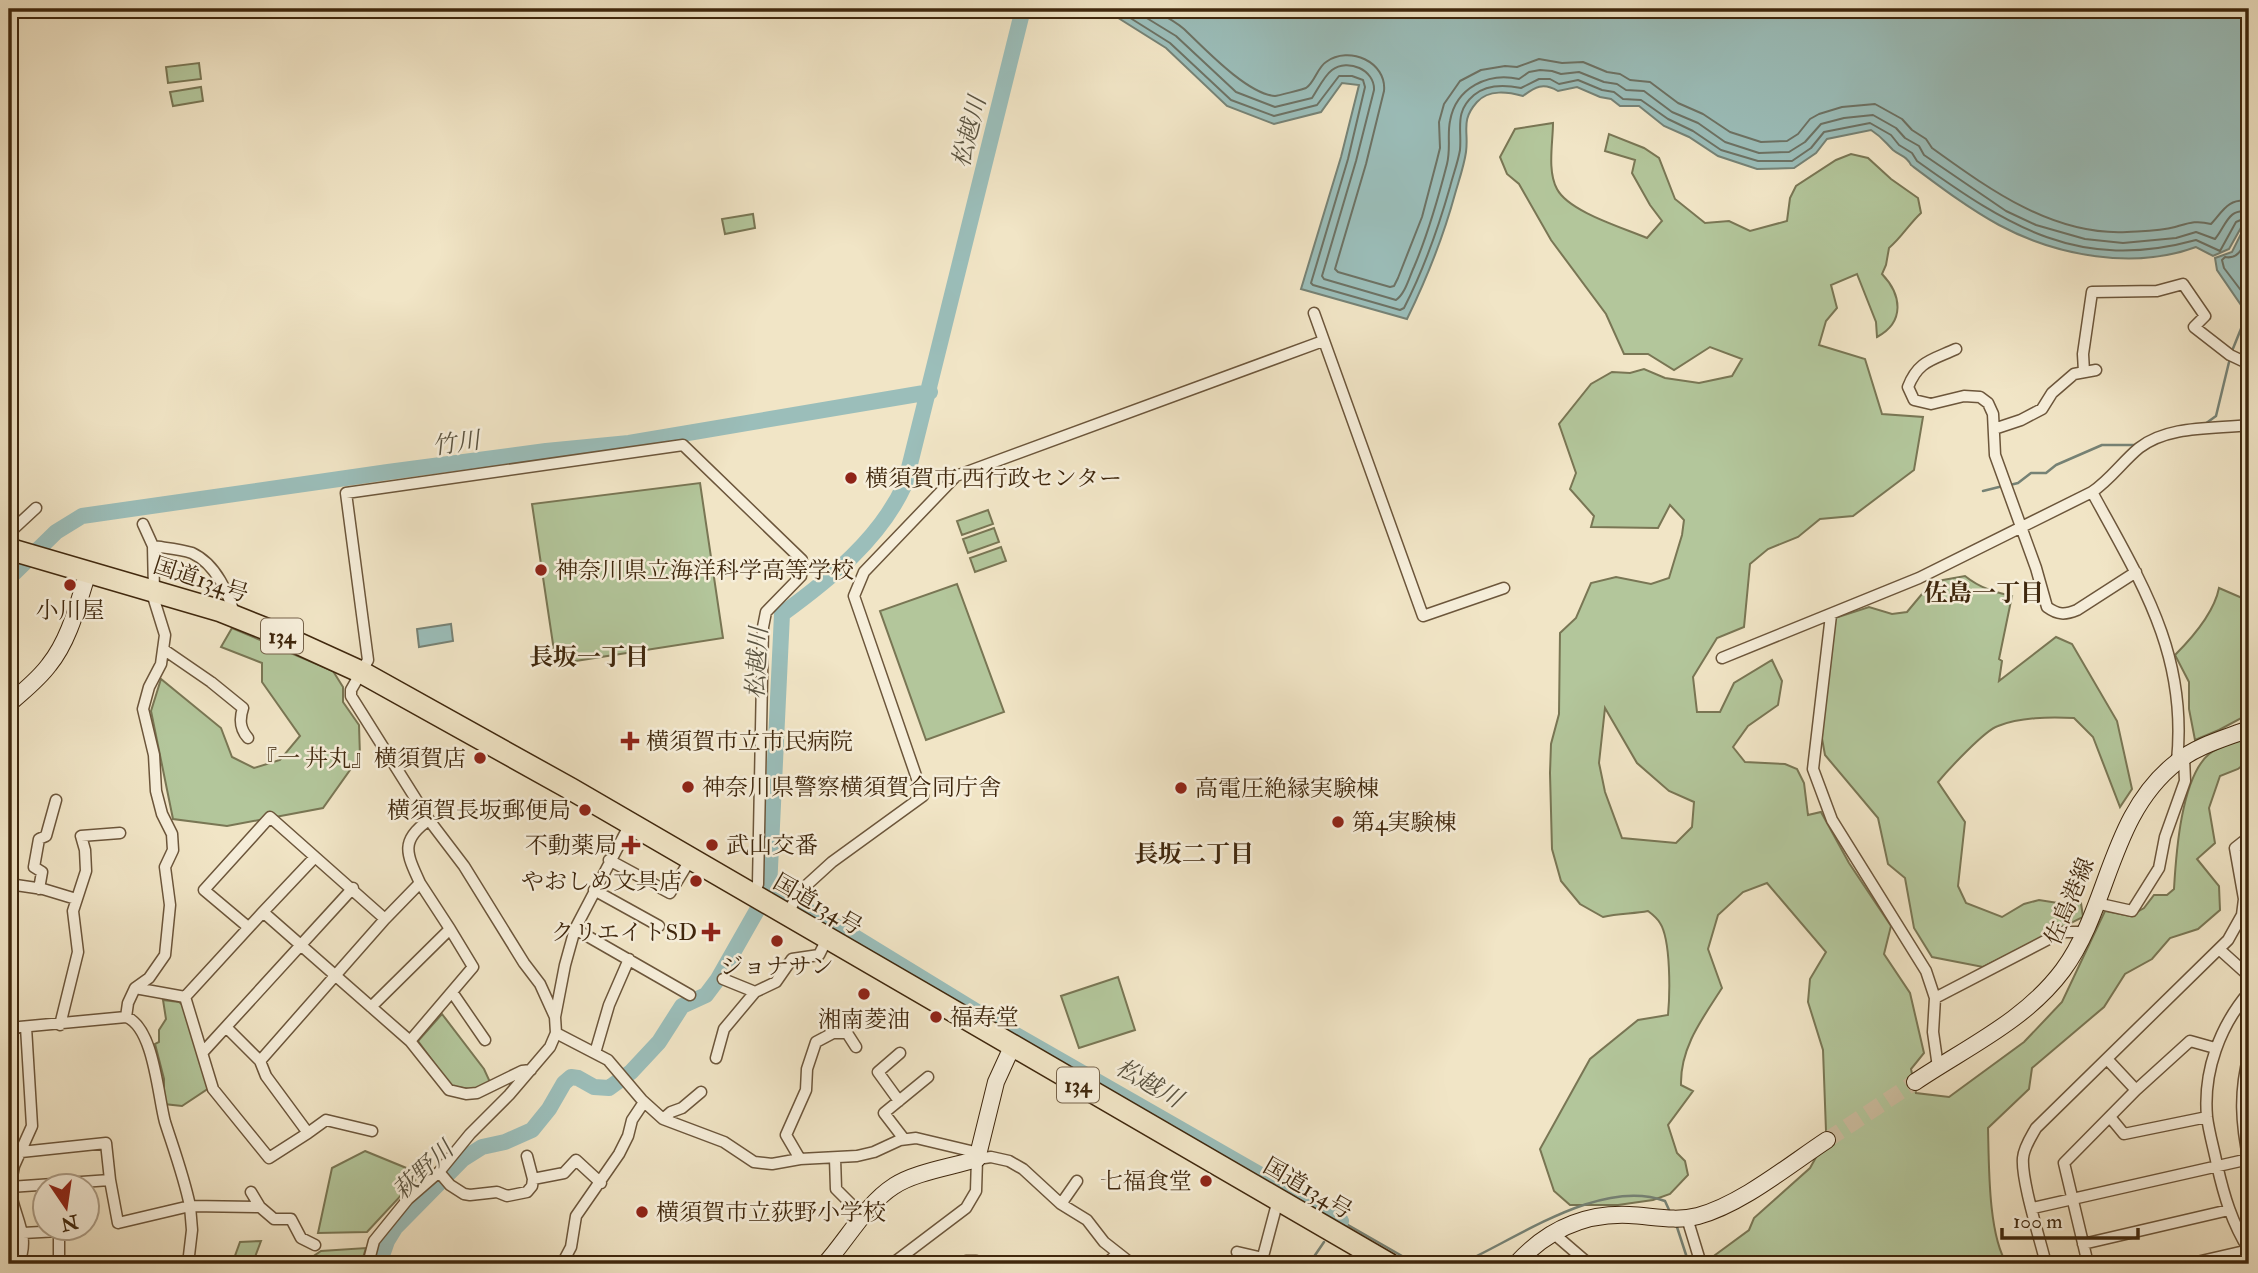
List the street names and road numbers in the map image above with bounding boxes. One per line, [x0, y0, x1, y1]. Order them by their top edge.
street label: 国道134号 [150, 550, 252, 608]
road number: 134 [261, 618, 303, 654]
street label: 佐島港線 [2038, 853, 2101, 949]
street label: 国道134号 [768, 867, 868, 942]
road number: 134 [1057, 1068, 1099, 1102]
street label: 国道134号 [1258, 1151, 1358, 1226]

